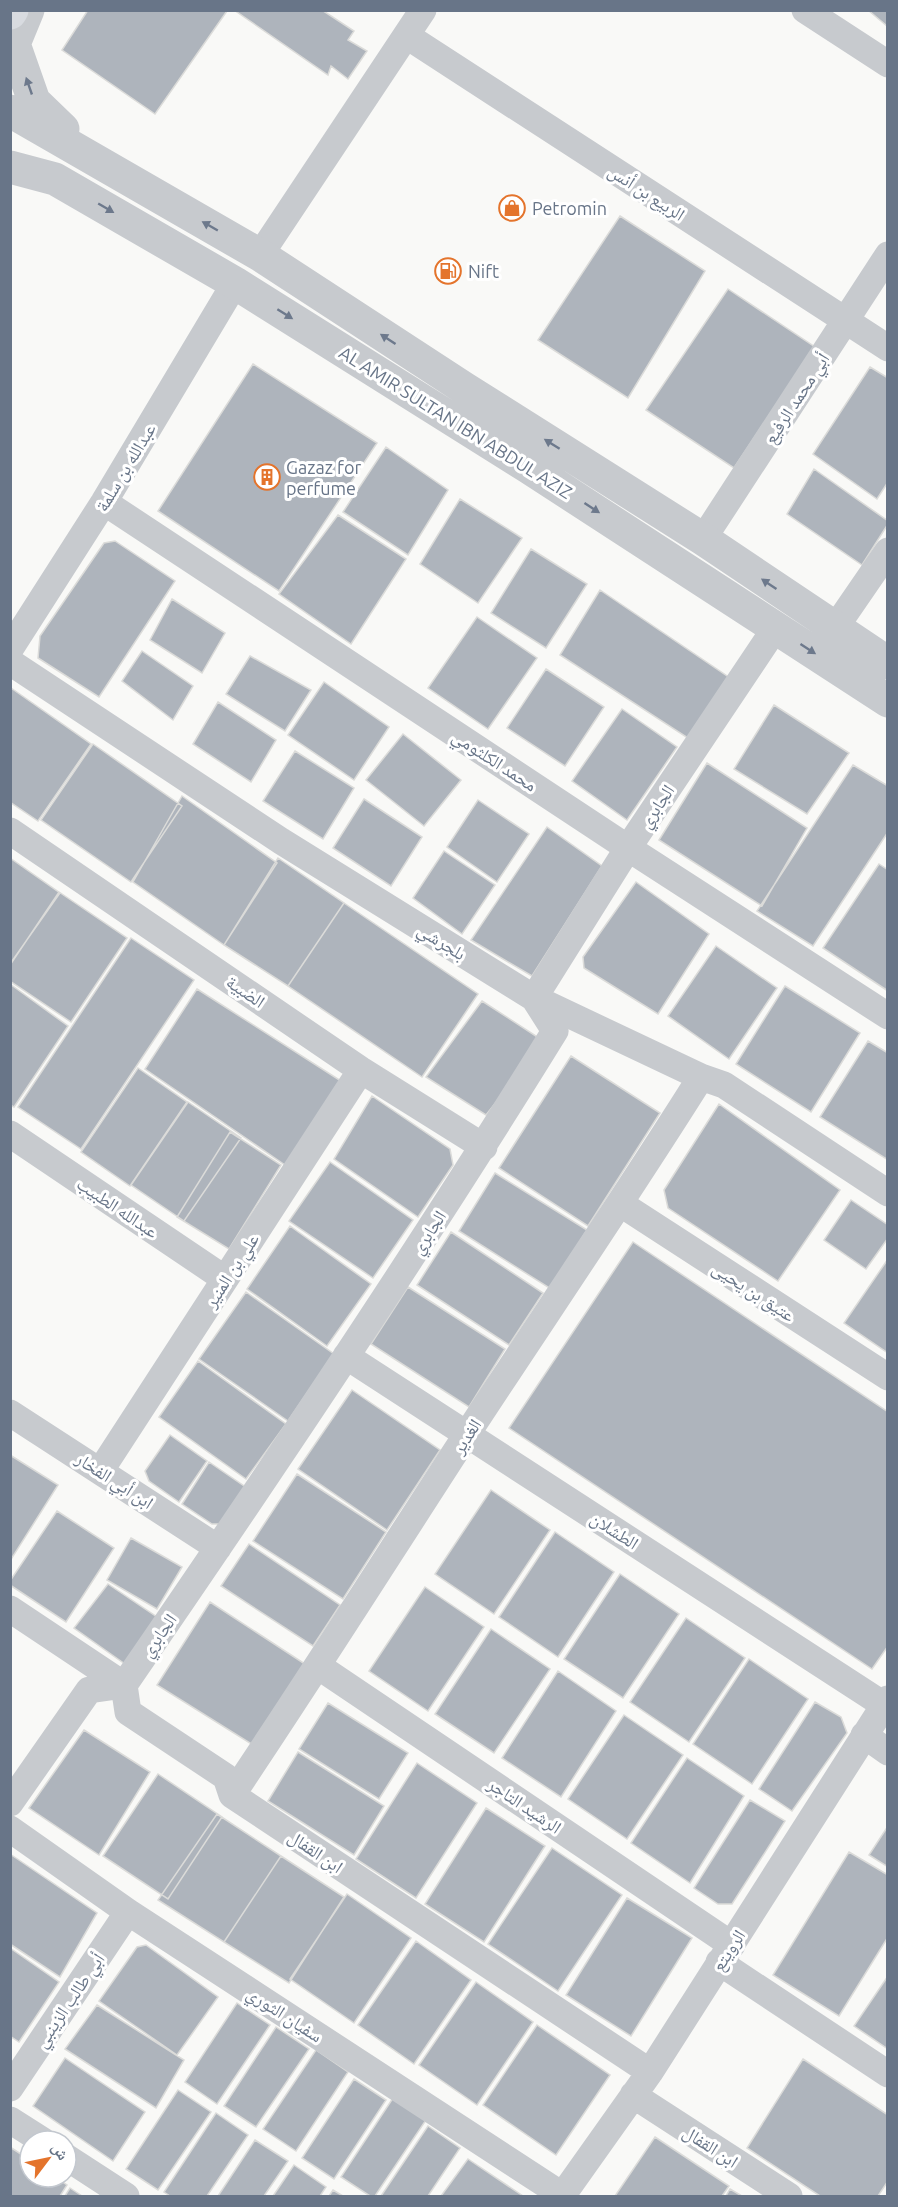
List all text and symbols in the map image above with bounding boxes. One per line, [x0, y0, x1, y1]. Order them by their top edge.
one-way arrow [23, 77, 33, 95]
street label: الربيع بن أنس [604, 160, 689, 227]
shop icon: Petromin [497, 193, 527, 223]
place label: Petromin [532, 198, 607, 218]
one-way arrow [98, 203, 114, 214]
one-way arrow [201, 221, 218, 231]
fuel station icon: Nift [433, 256, 463, 286]
place label: Nift [468, 261, 499, 281]
one-way arrow [277, 309, 293, 320]
one-way arrow [380, 333, 396, 344]
street label: AL AMIR SULTAN IBN ABDUL AZIZ [336, 342, 576, 502]
street label: أبي محمد الرفيع [759, 349, 837, 450]
street label: عبدالله بن سلمة [91, 419, 161, 516]
one-way arrow [544, 439, 560, 450]
place label: Gazaz for perfume [286, 457, 361, 498]
building icon: Gazaz for perfume [252, 462, 282, 492]
one-way arrow [584, 502, 600, 513]
one-way arrow [761, 578, 777, 589]
one-way arrow [800, 643, 816, 654]
street label: محمد الكلثومي [446, 725, 541, 799]
street label: الجابري [634, 781, 682, 835]
street label: بلجرشي [411, 919, 470, 968]
street label: الضبية [222, 971, 269, 1012]
street label: عبدالله الطبيب [73, 1173, 162, 1243]
street label: الجابري [407, 1206, 454, 1261]
street label: علي بن المنير [199, 1229, 267, 1315]
street label: عتيق بن يحيى [708, 1257, 799, 1327]
street label: الغدير [447, 1415, 486, 1459]
street label: ابن أبي الفخار [69, 1447, 157, 1517]
street label: الطشلان [586, 1507, 643, 1554]
street label: الجابري [136, 1610, 185, 1664]
street label: الرشيد التاجر [483, 1773, 566, 1838]
street label: ابن القفال [284, 1826, 347, 1878]
street label: الرويتع [707, 1926, 751, 1976]
street label: أبي طالب الزينبي [30, 1949, 112, 2054]
street label: سفيان الثوري [241, 1982, 326, 2050]
street label: ابن القفال [679, 2121, 742, 2173]
north arrow [18, 2129, 78, 2189]
text: ش [48, 2139, 73, 2164]

